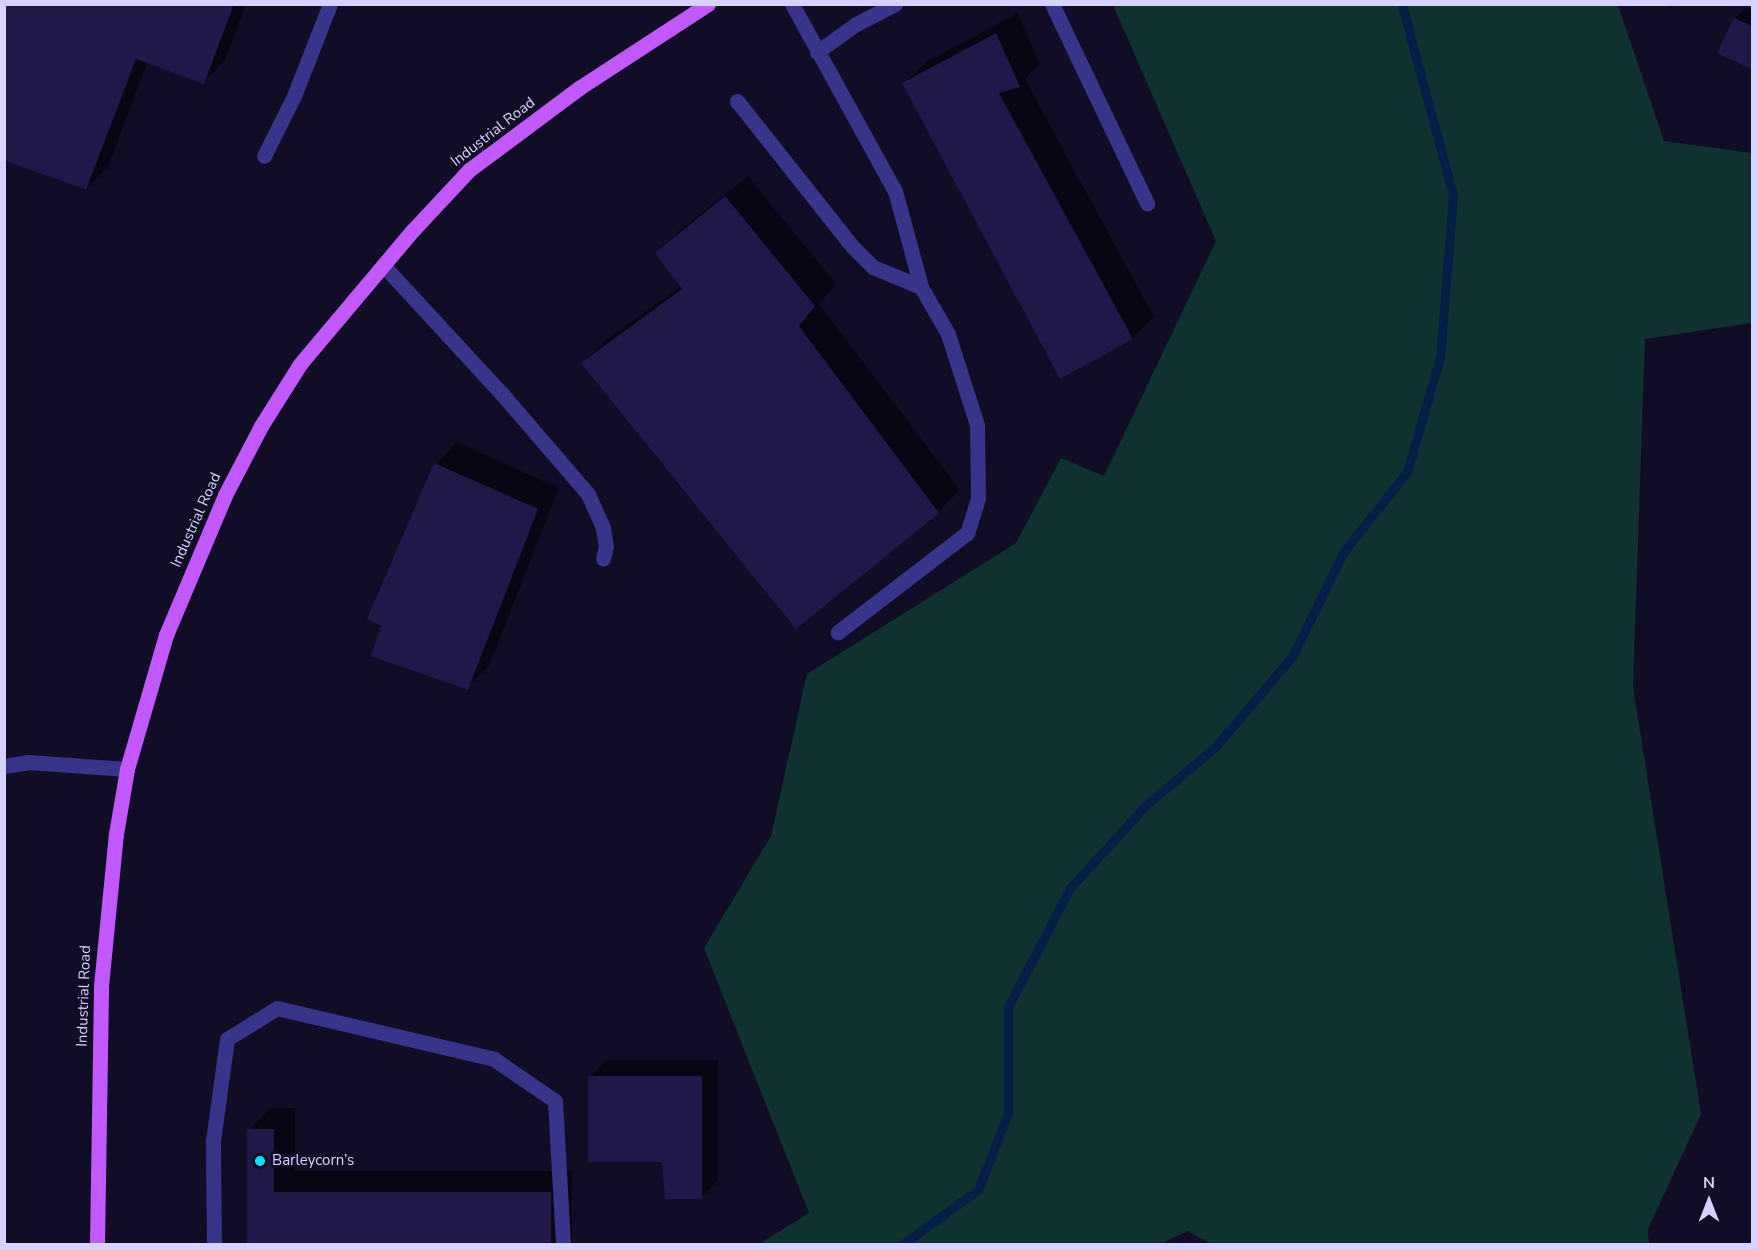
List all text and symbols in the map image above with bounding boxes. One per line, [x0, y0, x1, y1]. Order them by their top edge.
street label: Industrial Road [447, 94, 539, 170]
street label: Industrial Road [167, 470, 225, 570]
street label: Industrial Road [73, 945, 95, 1047]
place label: Barleycorn’s [272, 1152, 354, 1170]
marker: Barleycorn’s [253, 1154, 267, 1168]
north arrow [1679, 1171, 1739, 1231]
text: N [1703, 1172, 1715, 1194]

